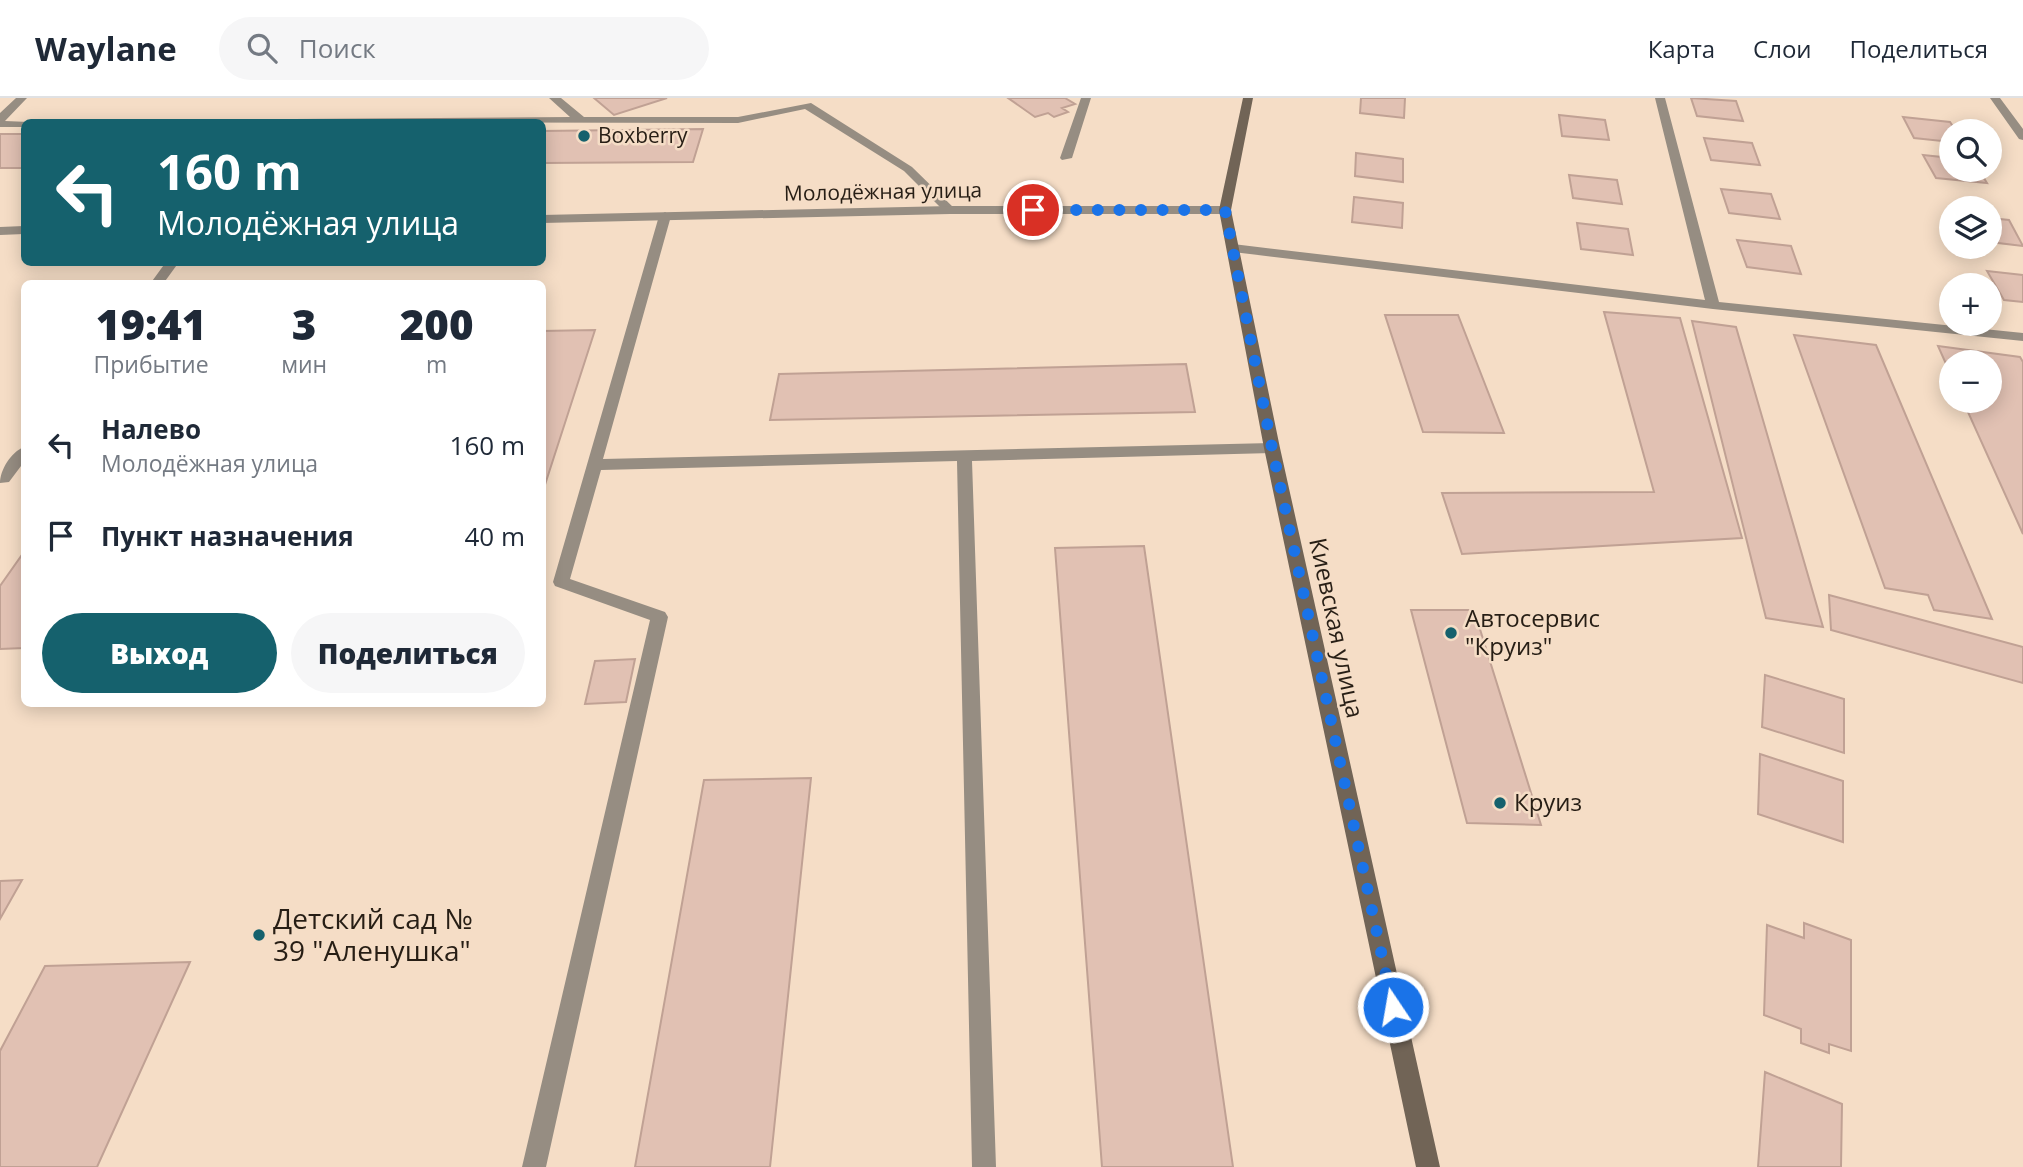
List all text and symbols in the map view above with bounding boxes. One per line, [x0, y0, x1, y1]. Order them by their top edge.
search box [219, 17, 709, 80]
text: Waylane [35, 26, 177, 71]
icon: search [243, 29, 281, 67]
text: Поиск [299, 30, 376, 66]
text: Карта [1648, 32, 1715, 65]
text: Слои [1753, 32, 1812, 65]
text: Поделиться [1850, 32, 1988, 65]
map controls [1939, 119, 2002, 413]
button: search [1939, 119, 2002, 182]
place label: Boxberry [598, 121, 688, 149]
marker: Boxberry [576, 128, 592, 144]
text: 160 m [157, 138, 302, 204]
icon: left [42, 147, 133, 238]
street label: Молодёжная улица [784, 175, 982, 207]
pin [1003, 180, 1063, 240]
icon: arrive [1014, 191, 1052, 229]
button: layers [1939, 196, 2002, 259]
text: Молодёжная улица [157, 201, 459, 244]
button: + [1939, 273, 2002, 336]
text: 19:41 [96, 295, 206, 352]
text: 3 [292, 295, 316, 352]
text: 200 [400, 295, 473, 352]
text: Прибытие [93, 348, 209, 380]
text: мин [281, 348, 327, 380]
text: m [426, 348, 447, 380]
button: − [1939, 350, 2002, 413]
text: Налево [101, 411, 201, 447]
icon: left [42, 426, 80, 464]
text: 160 m [450, 427, 525, 463]
text: Молодёжная улица [101, 447, 318, 479]
icon: arrive [42, 517, 80, 555]
text: Пункт назначения [101, 518, 354, 554]
text: 40 m [464, 518, 525, 554]
street label: Киевская улица [1302, 535, 1373, 721]
place label: Автосервис "Круиз" [1465, 601, 1600, 662]
button: Выход [42, 613, 277, 693]
button: Поделиться [291, 613, 525, 693]
marker: Автосервис "Круиз" [1443, 625, 1459, 641]
place label: Круиз [1514, 785, 1582, 818]
marker: Круиз [1492, 795, 1508, 811]
place label: Детский сад № 39 "Аленушка" [273, 899, 473, 969]
marker: Детский сад № 39 "Аленушка" [251, 927, 267, 943]
position arrow [1356, 970, 1430, 1044]

